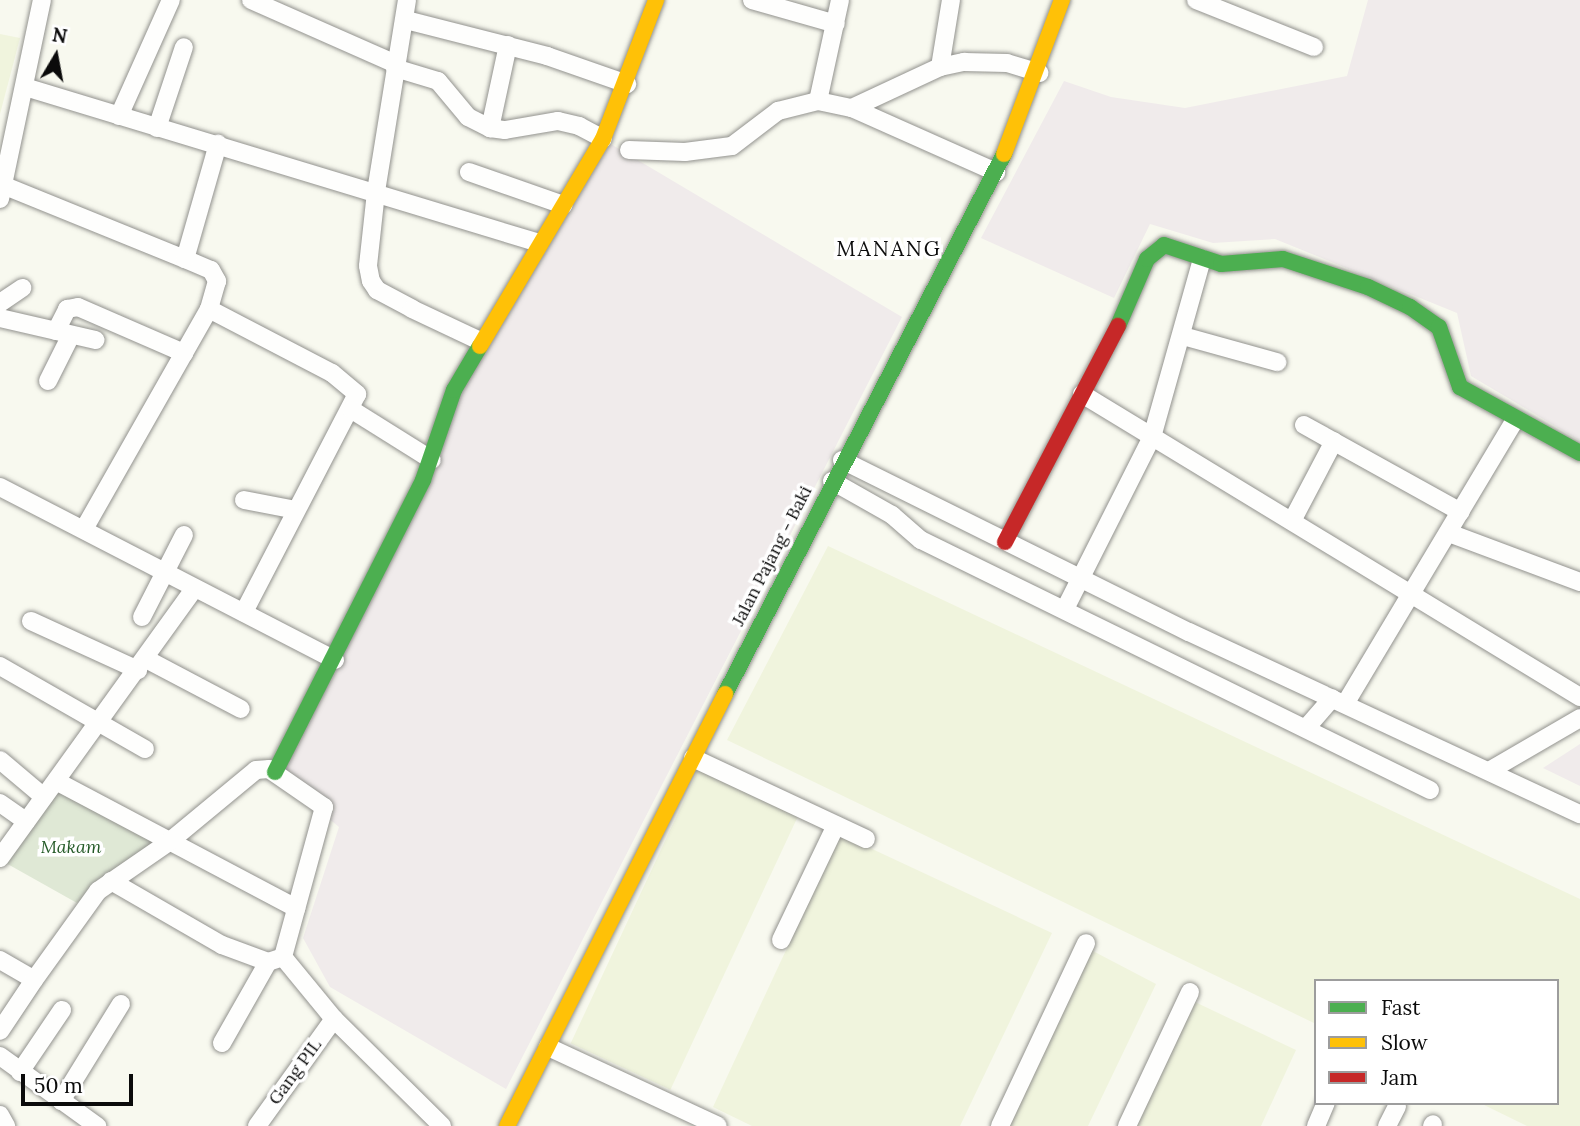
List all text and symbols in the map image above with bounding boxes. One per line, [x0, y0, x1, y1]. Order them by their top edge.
north arrow [21, 21, 91, 91]
text: N [50, 22, 69, 48]
district label: MANANG [837, 236, 941, 262]
street label: Jalan Pajang - Baki [727, 482, 817, 630]
park label: Makam [40, 836, 102, 858]
legend [1314, 979, 1559, 1105]
text: Fast [1381, 994, 1420, 1021]
text: Slow [1381, 1029, 1428, 1056]
street label: Gang PIL [264, 1035, 326, 1109]
scale bar [24, 1060, 136, 1104]
text: Jam [1381, 1064, 1418, 1091]
text: 50 m [34, 1072, 83, 1099]

